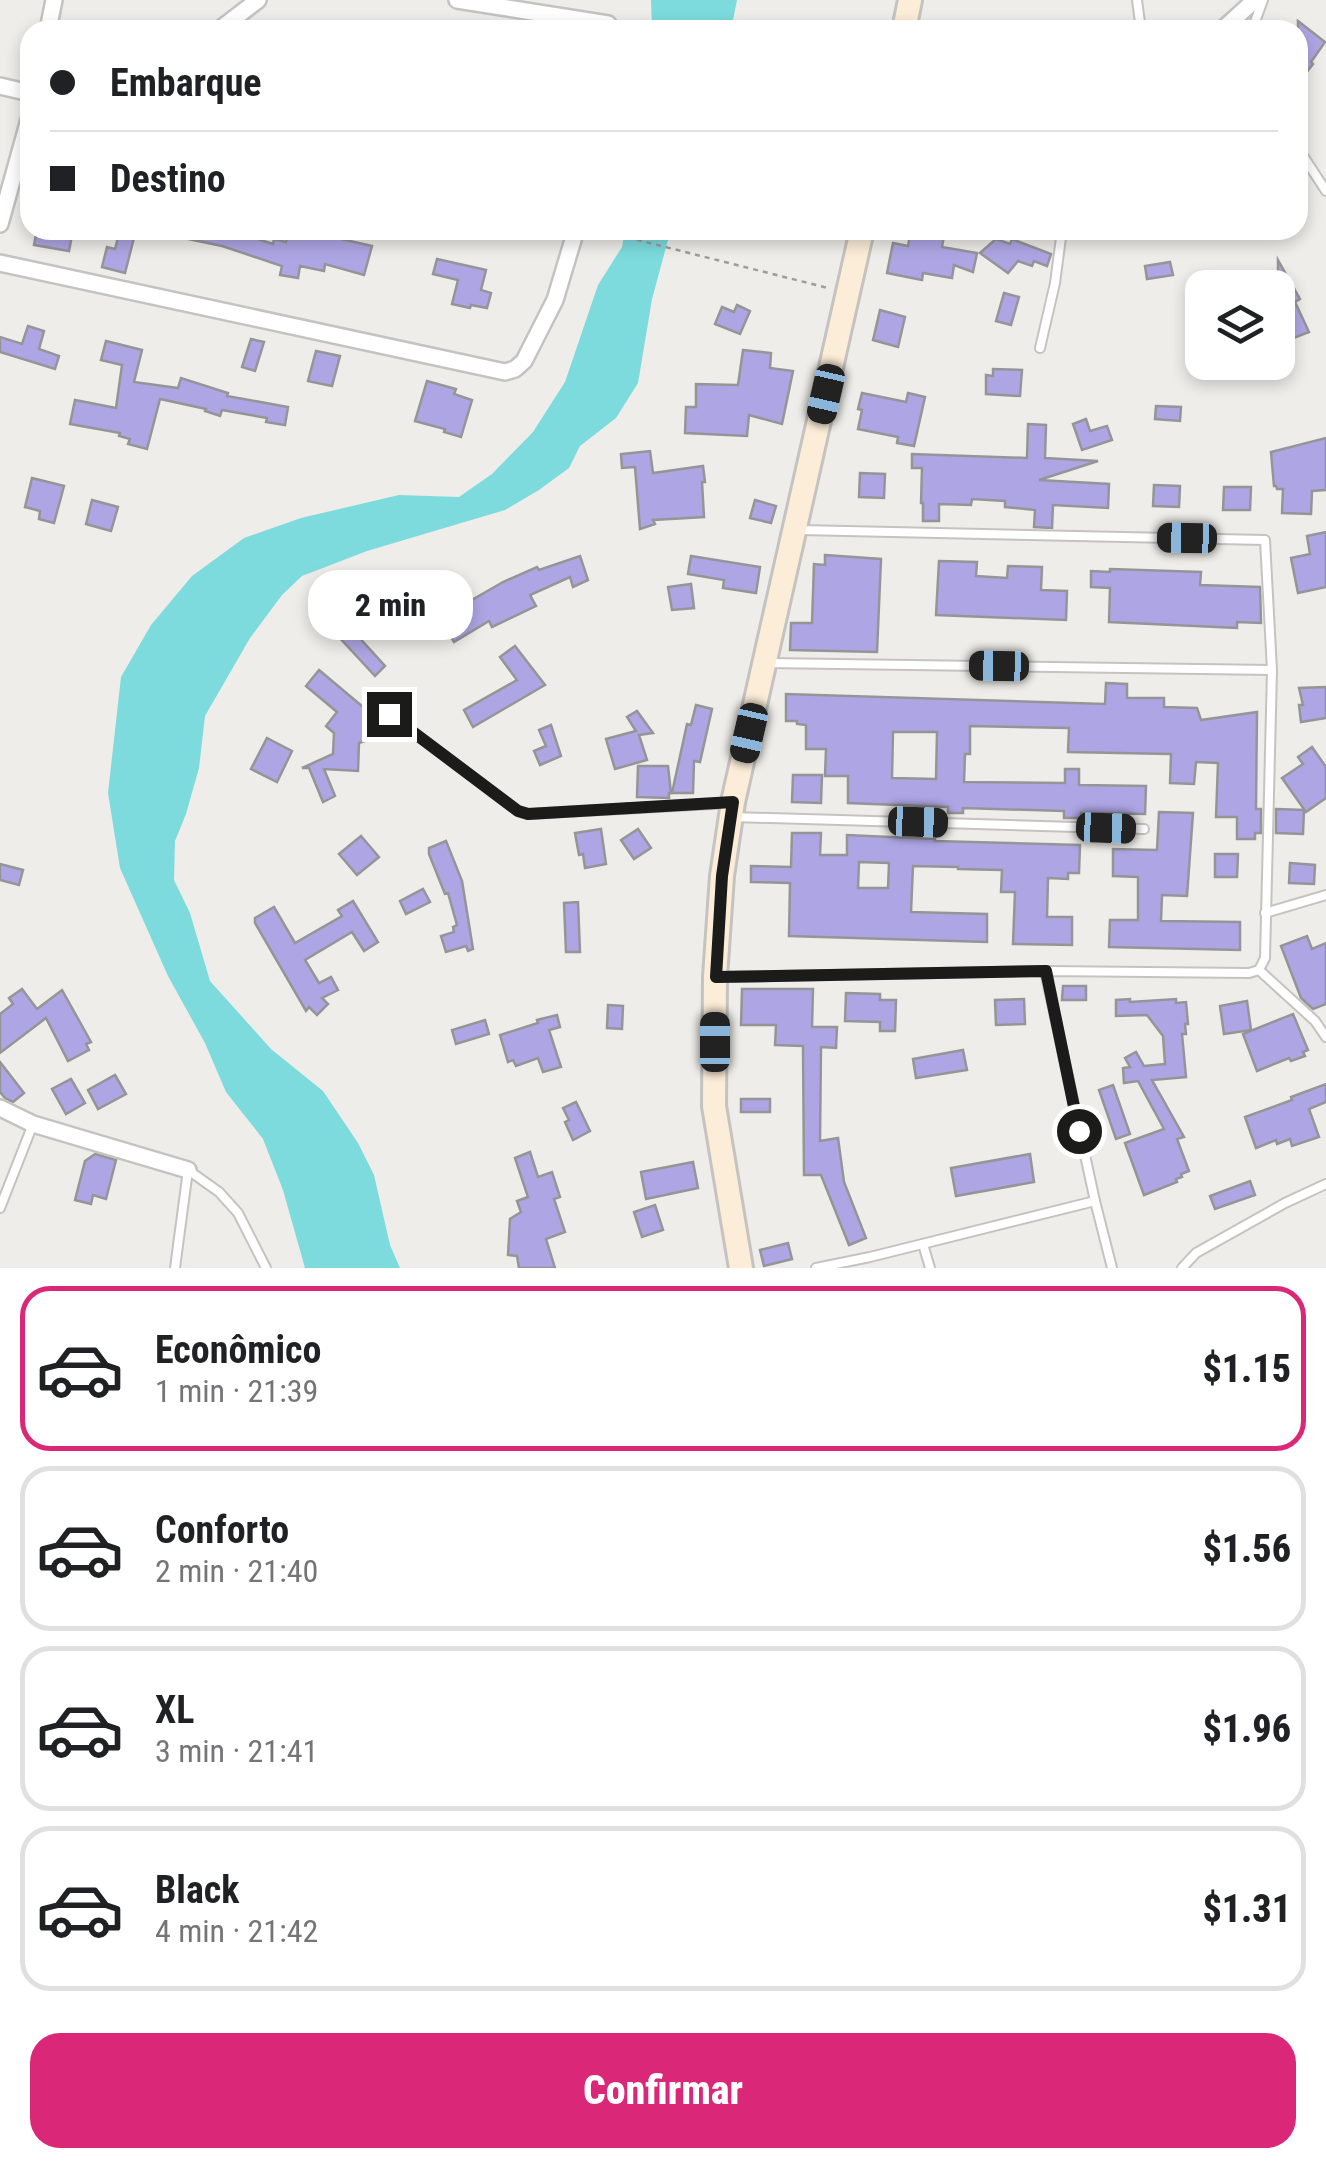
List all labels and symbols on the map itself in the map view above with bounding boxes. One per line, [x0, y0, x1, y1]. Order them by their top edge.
car [805, 361, 847, 427]
car [1157, 522, 1217, 554]
callout: 2 min [306, 569, 472, 639]
car [969, 650, 1029, 682]
route end [367, 692, 412, 737]
car [728, 700, 770, 766]
car [887, 806, 949, 838]
car [1075, 812, 1137, 844]
car [700, 1012, 730, 1072]
route start [1057, 1109, 1102, 1154]

